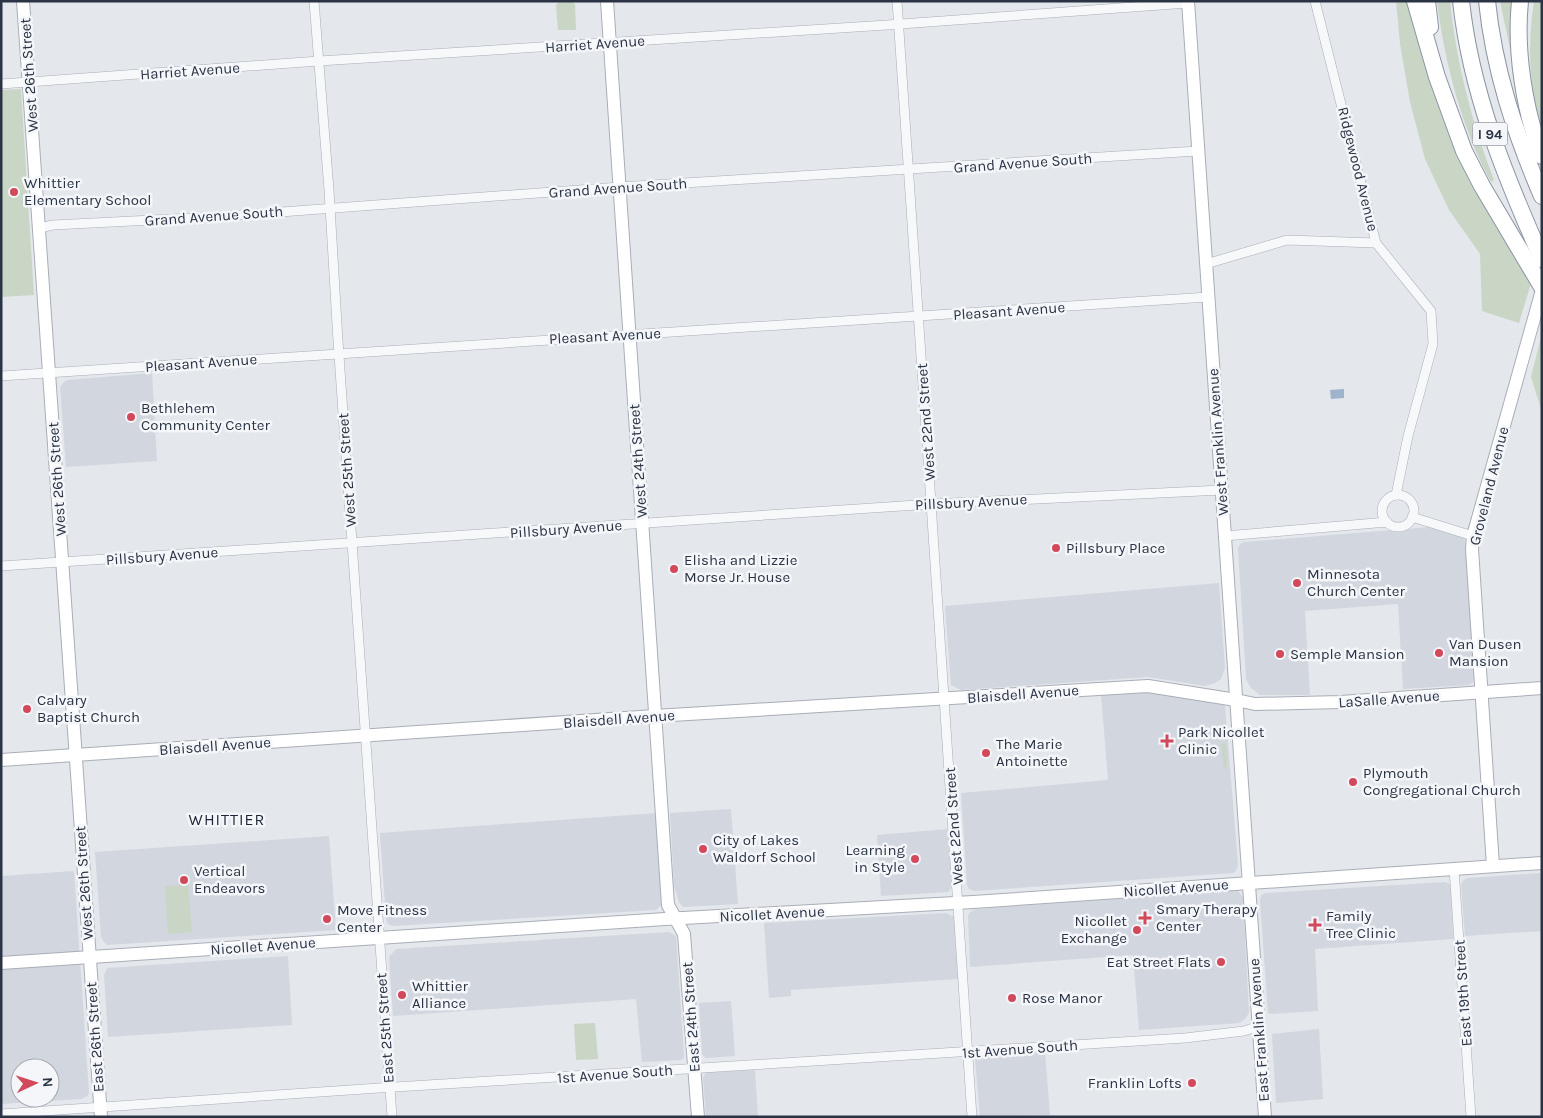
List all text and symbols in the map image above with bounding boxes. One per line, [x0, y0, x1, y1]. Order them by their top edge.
street label: West 26th Street [16, 17, 42, 133]
street label: Harriet Avenue [545, 32, 645, 56]
street label: Harriet Avenue [140, 59, 240, 83]
street label: Ridgewood Avenue [1334, 105, 1382, 233]
road number: I 94 [1472, 122, 1508, 146]
street label: Grand Avenue South [953, 149, 1093, 177]
place label: Whittier Elementary School [24, 174, 151, 209]
street label: Grand Avenue South [548, 174, 688, 202]
marker: Whittier Elementary School [8, 186, 20, 198]
street label: Grand Avenue South [144, 202, 284, 230]
street label: Pleasant Avenue [952, 298, 1066, 324]
street label: Pleasant Avenue [548, 324, 662, 348]
street label: Pleasant Avenue [144, 350, 258, 376]
street label: West 22nd Street [913, 362, 939, 481]
street label: West Franklin Avenue [1204, 368, 1232, 516]
place label: Bethlehem Community Center [141, 399, 271, 434]
street label: West 24th Street [625, 403, 651, 519]
marker: Bethlehem Community Center [125, 411, 137, 423]
street label: West 25th Street [334, 412, 360, 528]
street label: West 26th Street [44, 421, 70, 537]
street label: Groveland Avenue [1466, 425, 1512, 547]
street label: Pillsbury Avenue [914, 490, 1028, 514]
street label: Pillsbury Avenue [509, 516, 623, 542]
place label: Pillsbury Place [1066, 539, 1165, 557]
marker: Pillsbury Place [1050, 542, 1062, 554]
street label: Pillsbury Avenue [105, 543, 219, 569]
place label: Elisha and Lizzie Morse Jr. House [684, 551, 798, 586]
marker: Elisha and Lizzie Morse Jr. House [668, 563, 680, 575]
place label: Minnesota Church Center [1307, 565, 1405, 600]
marker: Minnesota Church Center [1291, 577, 1303, 589]
place label: Van Dusen Mansion [1449, 635, 1521, 670]
place label: Semple Mansion [1290, 645, 1405, 663]
marker: Van Dusen Mansion [1433, 647, 1445, 659]
marker: Semple Mansion [1274, 648, 1286, 660]
street label: Blaisdell Avenue [966, 681, 1080, 707]
street label: LaSalle Avenue [1338, 686, 1440, 712]
place label: Calvary Baptist Church [37, 691, 140, 726]
marker: Calvary Baptist Church [21, 703, 33, 715]
street label: Blaisdell Avenue [562, 706, 676, 732]
place label: Park Nicollet Clinic [1178, 723, 1265, 758]
street label: Blaisdell Avenue [158, 733, 272, 759]
marker: Park Nicollet Clinic [1160, 734, 1174, 748]
place label: The Marie Antoinette [996, 735, 1068, 770]
marker: The Marie Antoinette [980, 747, 992, 759]
place label: Plymouth Congregational Church [1363, 764, 1521, 799]
street label: West 22nd Street [941, 766, 967, 885]
marker: Plymouth Congregational Church [1347, 776, 1359, 788]
district label: WHITTIER [189, 810, 265, 829]
street label: West 26th Street [71, 825, 97, 941]
place label: City of Lakes Waldorf School [713, 831, 816, 866]
place label: Learning in Style [846, 841, 906, 876]
marker: City of Lakes Waldorf School [697, 843, 709, 855]
marker: Learning in Style [909, 853, 921, 865]
place label: Vertical Endeavors [194, 862, 265, 897]
marker: Vertical Endeavors [178, 874, 190, 886]
street label: Nicollet Avenue [1123, 875, 1229, 901]
place label: Smary Therapy Center [1156, 900, 1257, 935]
place label: Move Fitness Center [337, 901, 427, 936]
street label: Nicollet Avenue [719, 902, 825, 926]
place label: Family Tree Clinic [1326, 907, 1396, 942]
marker: Smary Therapy Center [1138, 911, 1152, 925]
place label: Nicollet Exchange [1061, 912, 1127, 947]
marker: Move Fitness Center [321, 913, 333, 925]
marker: Family Tree Clinic [1308, 918, 1322, 932]
marker: Nicollet Exchange [1131, 924, 1143, 936]
street label: Nicollet Avenue [210, 933, 316, 959]
street label: East 19th Street [1450, 939, 1476, 1047]
place label: Eat Street Flats [1107, 953, 1211, 971]
marker: Eat Street Flats [1215, 956, 1227, 968]
street label: East Franklin Avenue [1245, 958, 1273, 1102]
street label: East 24th Street [678, 961, 704, 1073]
street label: East 25th Street [372, 972, 398, 1084]
place label: Whittier Alliance [412, 977, 468, 1012]
street label: East 26th Street [82, 981, 108, 1093]
marker: Whittier Alliance [396, 989, 408, 1001]
place label: Rose Manor [1022, 989, 1103, 1007]
marker: Rose Manor [1006, 992, 1018, 1004]
street label: 1st Avenue South [962, 1036, 1078, 1062]
north arrow [10, 1058, 60, 1108]
street label: 1st Avenue South [557, 1061, 673, 1087]
place label: Franklin Lofts [1088, 1074, 1182, 1092]
text: N [39, 1077, 56, 1088]
marker: Franklin Lofts [1186, 1077, 1198, 1089]

